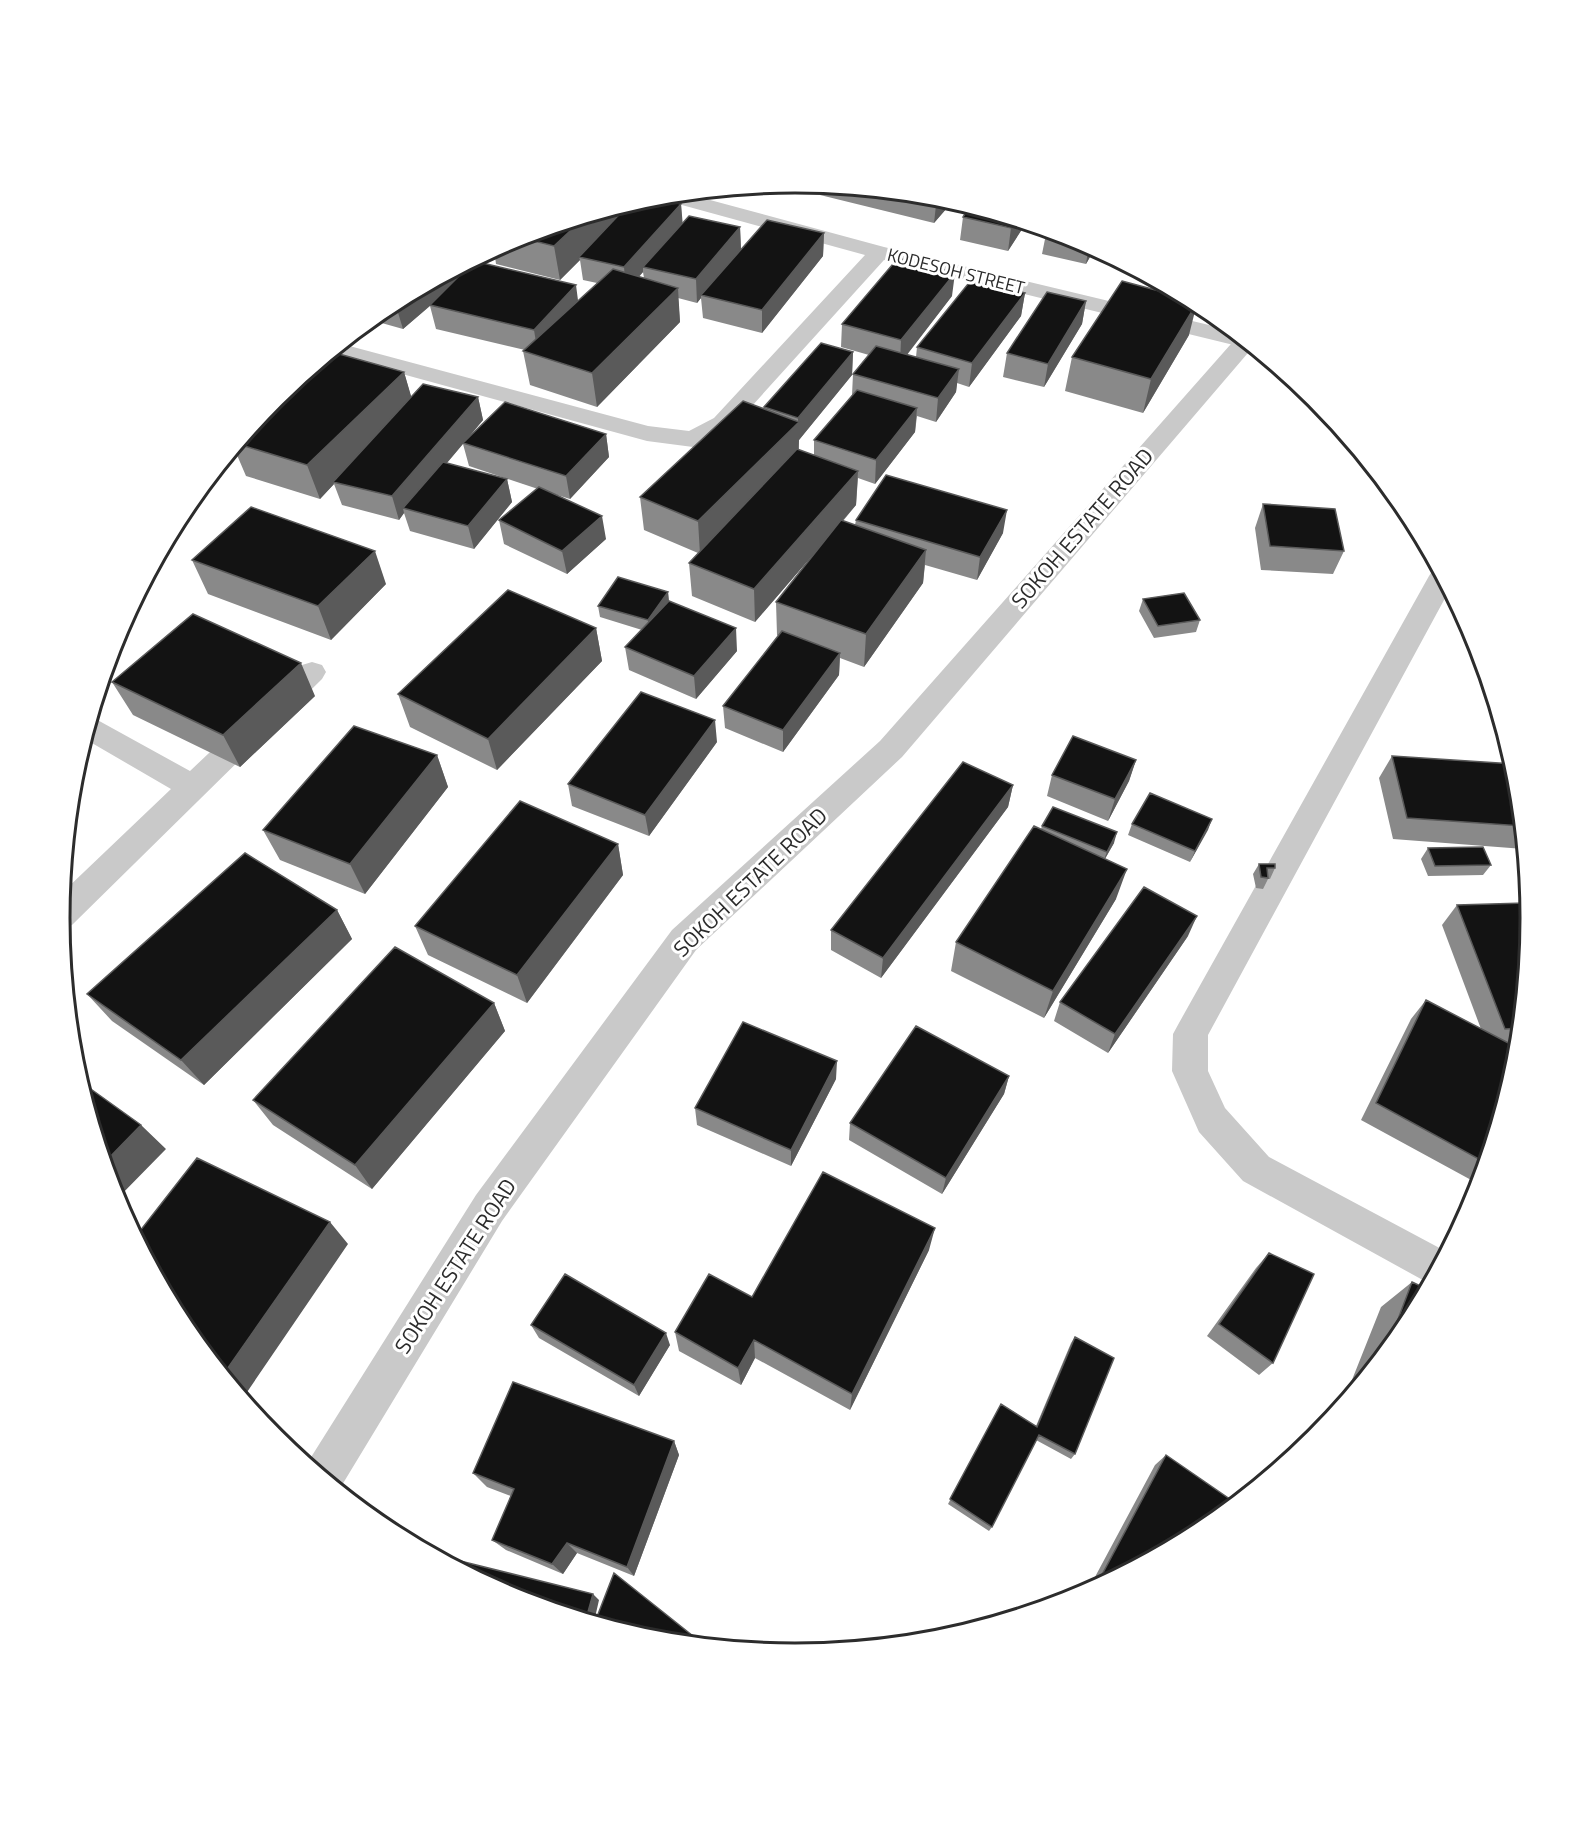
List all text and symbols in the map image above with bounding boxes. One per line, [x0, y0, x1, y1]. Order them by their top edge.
street label: KODESOH STREET [884, 241, 1028, 301]
street label: SOKOH ESTATE ROAD [1003, 440, 1161, 616]
street label: SOKOH ESTATE ROAD [665, 799, 835, 965]
street label: SOKOH ESTATE ROAD [385, 1172, 525, 1360]

